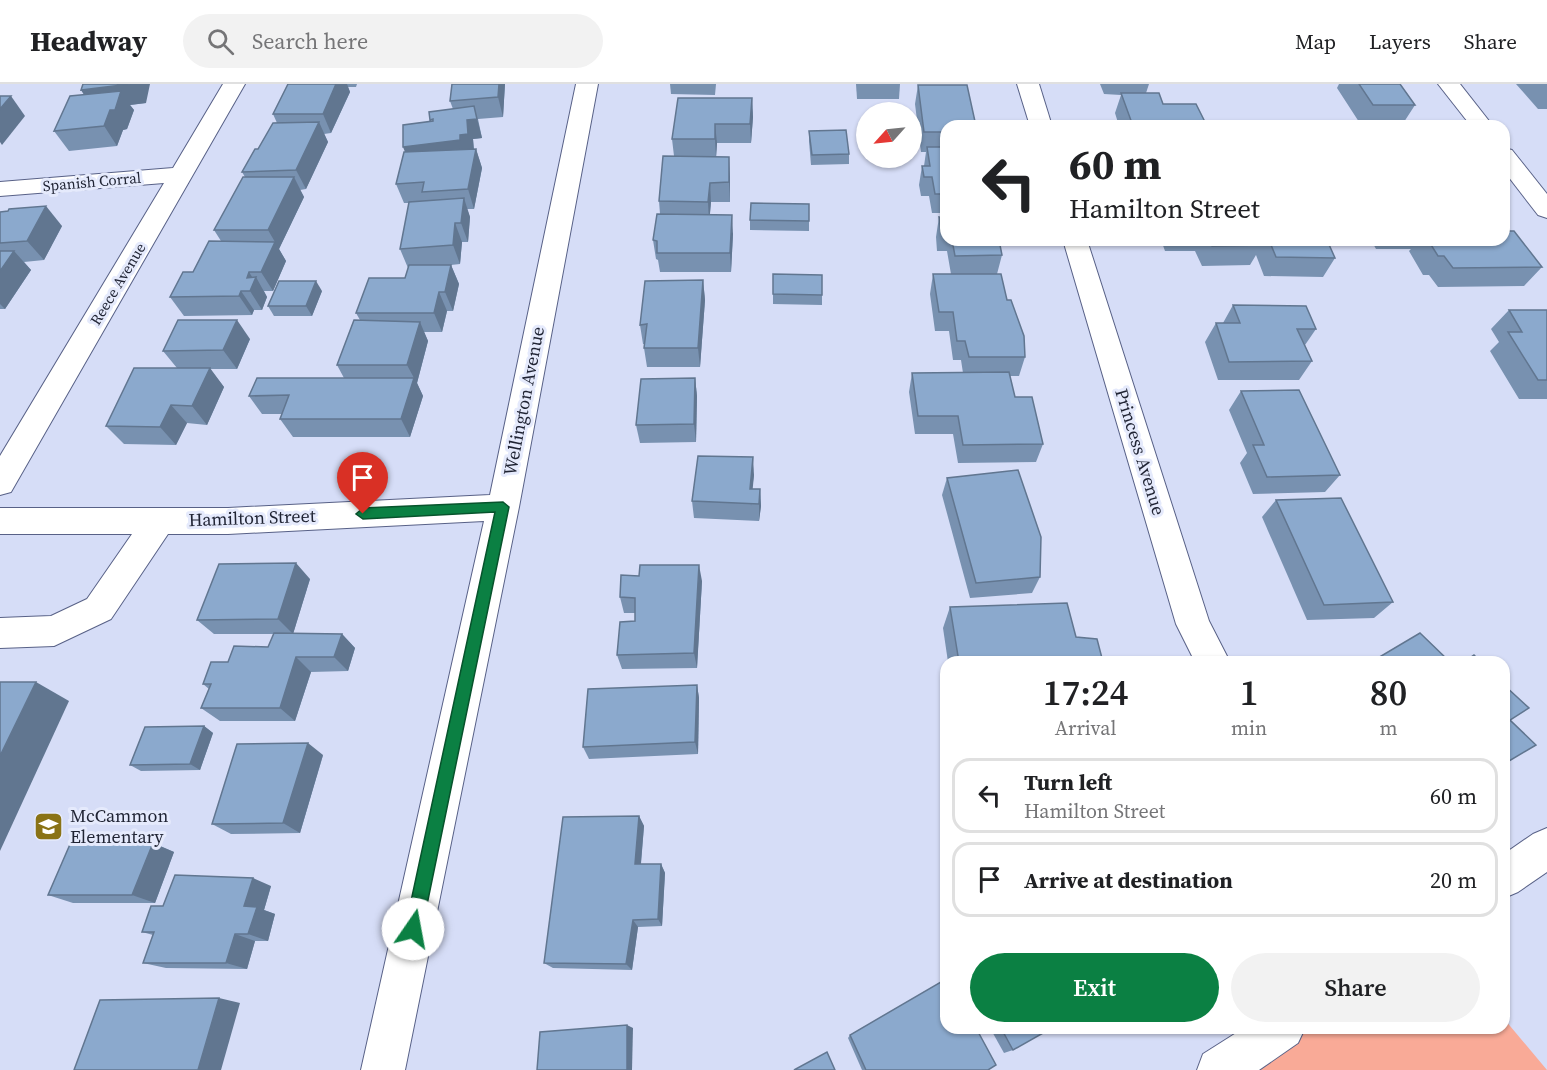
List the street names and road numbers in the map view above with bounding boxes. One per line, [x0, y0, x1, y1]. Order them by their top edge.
street label: Spanish Corral [42, 167, 143, 196]
street label: Reece Avenue [85, 238, 151, 329]
street label: Wellington Avenue [497, 324, 550, 478]
street label: Princess Avenue [1109, 385, 1172, 518]
street label: Hamilton Street [188, 503, 316, 532]

